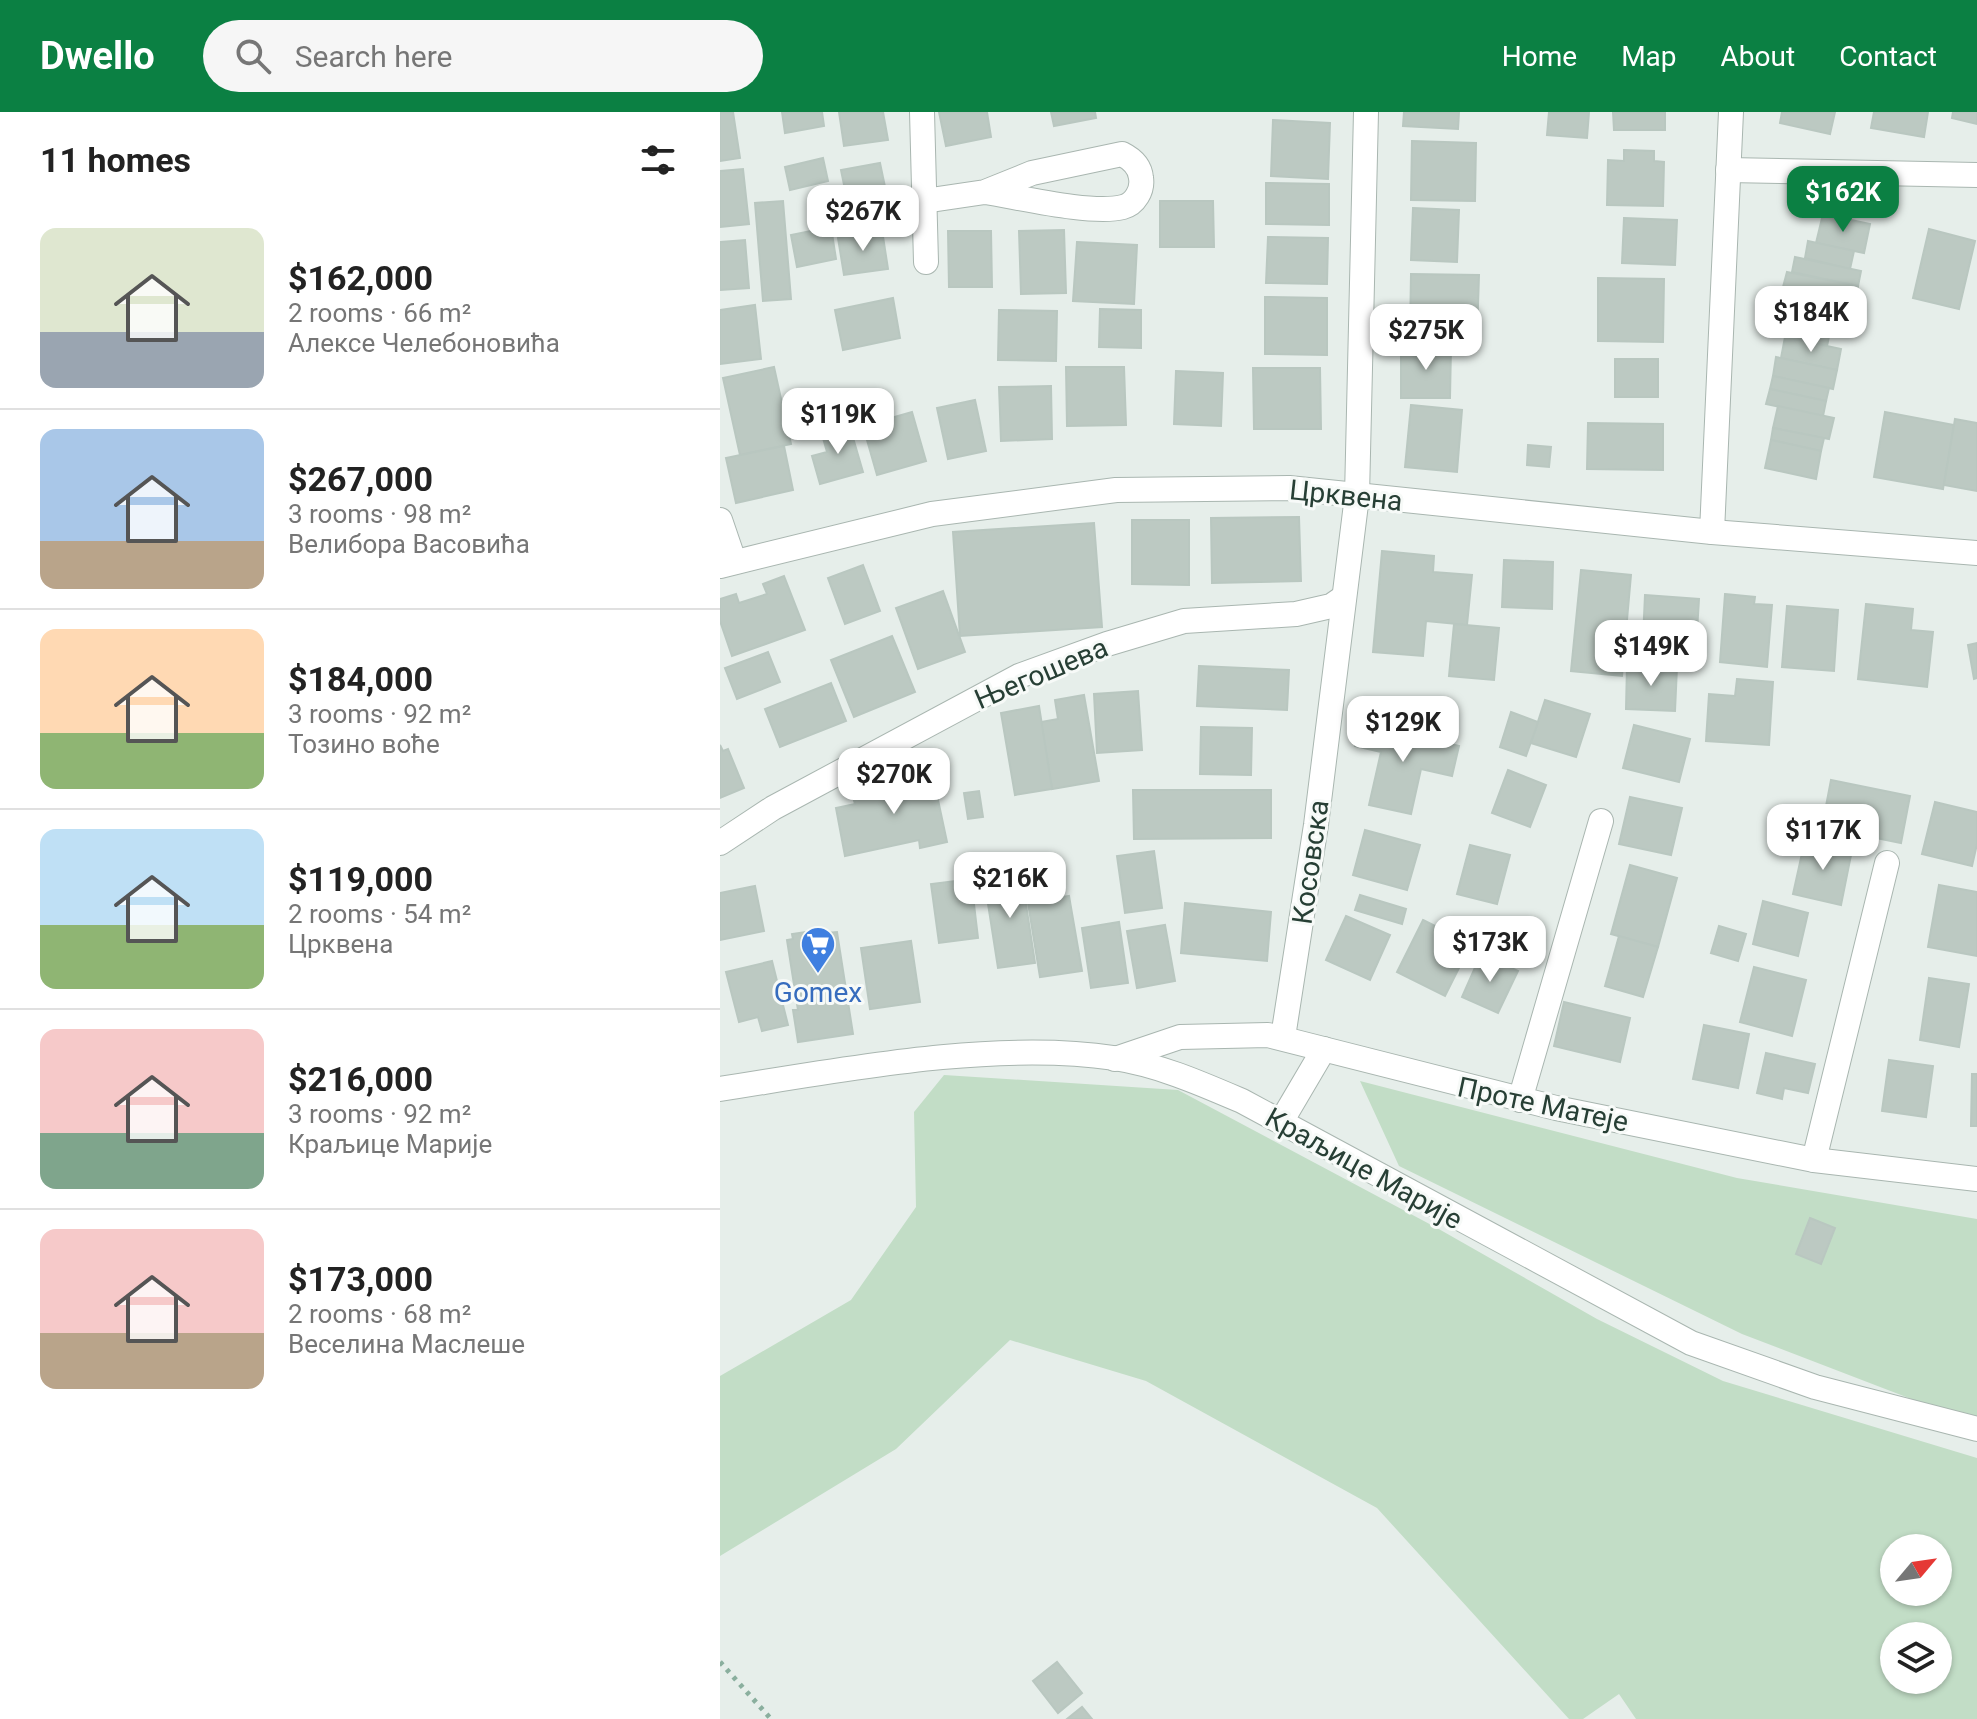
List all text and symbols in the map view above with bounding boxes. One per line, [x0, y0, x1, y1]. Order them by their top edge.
search box [203, 20, 763, 92]
text: Dwello [40, 34, 155, 78]
icon: search [231, 34, 275, 78]
text: Search here [295, 39, 453, 74]
text: Home [1502, 40, 1577, 73]
text: Map [1621, 40, 1677, 73]
text: About [1721, 40, 1795, 73]
text: Contact [1839, 40, 1937, 73]
icon: filters [636, 138, 680, 182]
text: 11 homes [40, 140, 191, 180]
pin: $162K [1787, 166, 1899, 234]
text: $162K [1805, 177, 1881, 207]
pin: $267K [807, 185, 919, 253]
text: $267K [825, 196, 901, 226]
text: $162,000 [288, 258, 433, 298]
icon: home [104, 260, 200, 356]
pin: $184K [1755, 286, 1867, 354]
text: $184K [1773, 297, 1849, 327]
text: 2 rooms · 66 m² [288, 298, 471, 328]
pin: $275K [1370, 304, 1482, 372]
text: $275K [1388, 315, 1464, 345]
text: Алексе Челебоновића [288, 328, 560, 358]
pin: $119K [782, 388, 894, 456]
text: $119K [800, 399, 876, 429]
text: $267,000 [288, 459, 433, 499]
icon: home [104, 461, 200, 557]
street label: Црквена [1288, 473, 1404, 518]
text: 3 rooms · 98 m² [288, 499, 471, 529]
text: Велибора Васовића [288, 529, 530, 559]
pin: $149K [1595, 620, 1707, 688]
street label: Његошева [970, 631, 1113, 716]
text: $149K [1613, 631, 1689, 661]
text: $184,000 [288, 659, 433, 699]
icon: home [104, 661, 200, 757]
pin: $129K [1347, 696, 1459, 764]
text: 3 rooms · 92 m² [288, 699, 471, 729]
text: $129K [1365, 707, 1441, 737]
text: Тозино воће [288, 729, 440, 759]
pin: $270K [838, 748, 950, 816]
text: $270K [856, 759, 932, 789]
street label: Косовска [1285, 798, 1336, 926]
pin: $117K [1767, 804, 1879, 872]
text: $117K [1785, 815, 1861, 845]
pin: $216K [954, 852, 1066, 920]
text: $119,000 [288, 859, 433, 899]
icon: home [104, 861, 200, 957]
text: $216K [972, 863, 1048, 893]
text: 2 rooms · 54 m² [288, 899, 471, 929]
pin: $173K [1434, 916, 1546, 984]
supermarket icon: Gomex [799, 925, 837, 975]
text: $173K [1452, 927, 1528, 957]
text: Црквена [288, 929, 393, 959]
place label: Gomex [774, 976, 862, 1009]
text: $216,000 [288, 1059, 433, 1099]
icon: home [104, 1061, 200, 1157]
street label: Проте Матеје [1454, 1070, 1631, 1139]
text: 3 rooms · 92 m² [288, 1099, 471, 1129]
street label: Краљице Марије [1260, 1101, 1468, 1236]
text: Краљице Марије [288, 1129, 492, 1159]
text: $173,000 [288, 1259, 433, 1299]
icon: home [104, 1261, 200, 1357]
text: 2 rooms · 68 m² [288, 1299, 471, 1329]
text: Веселина Маслеше [288, 1329, 525, 1359]
north arrow [1880, 1534, 1952, 1606]
map controls [1880, 1534, 1952, 1694]
button: layers [1880, 1622, 1952, 1694]

